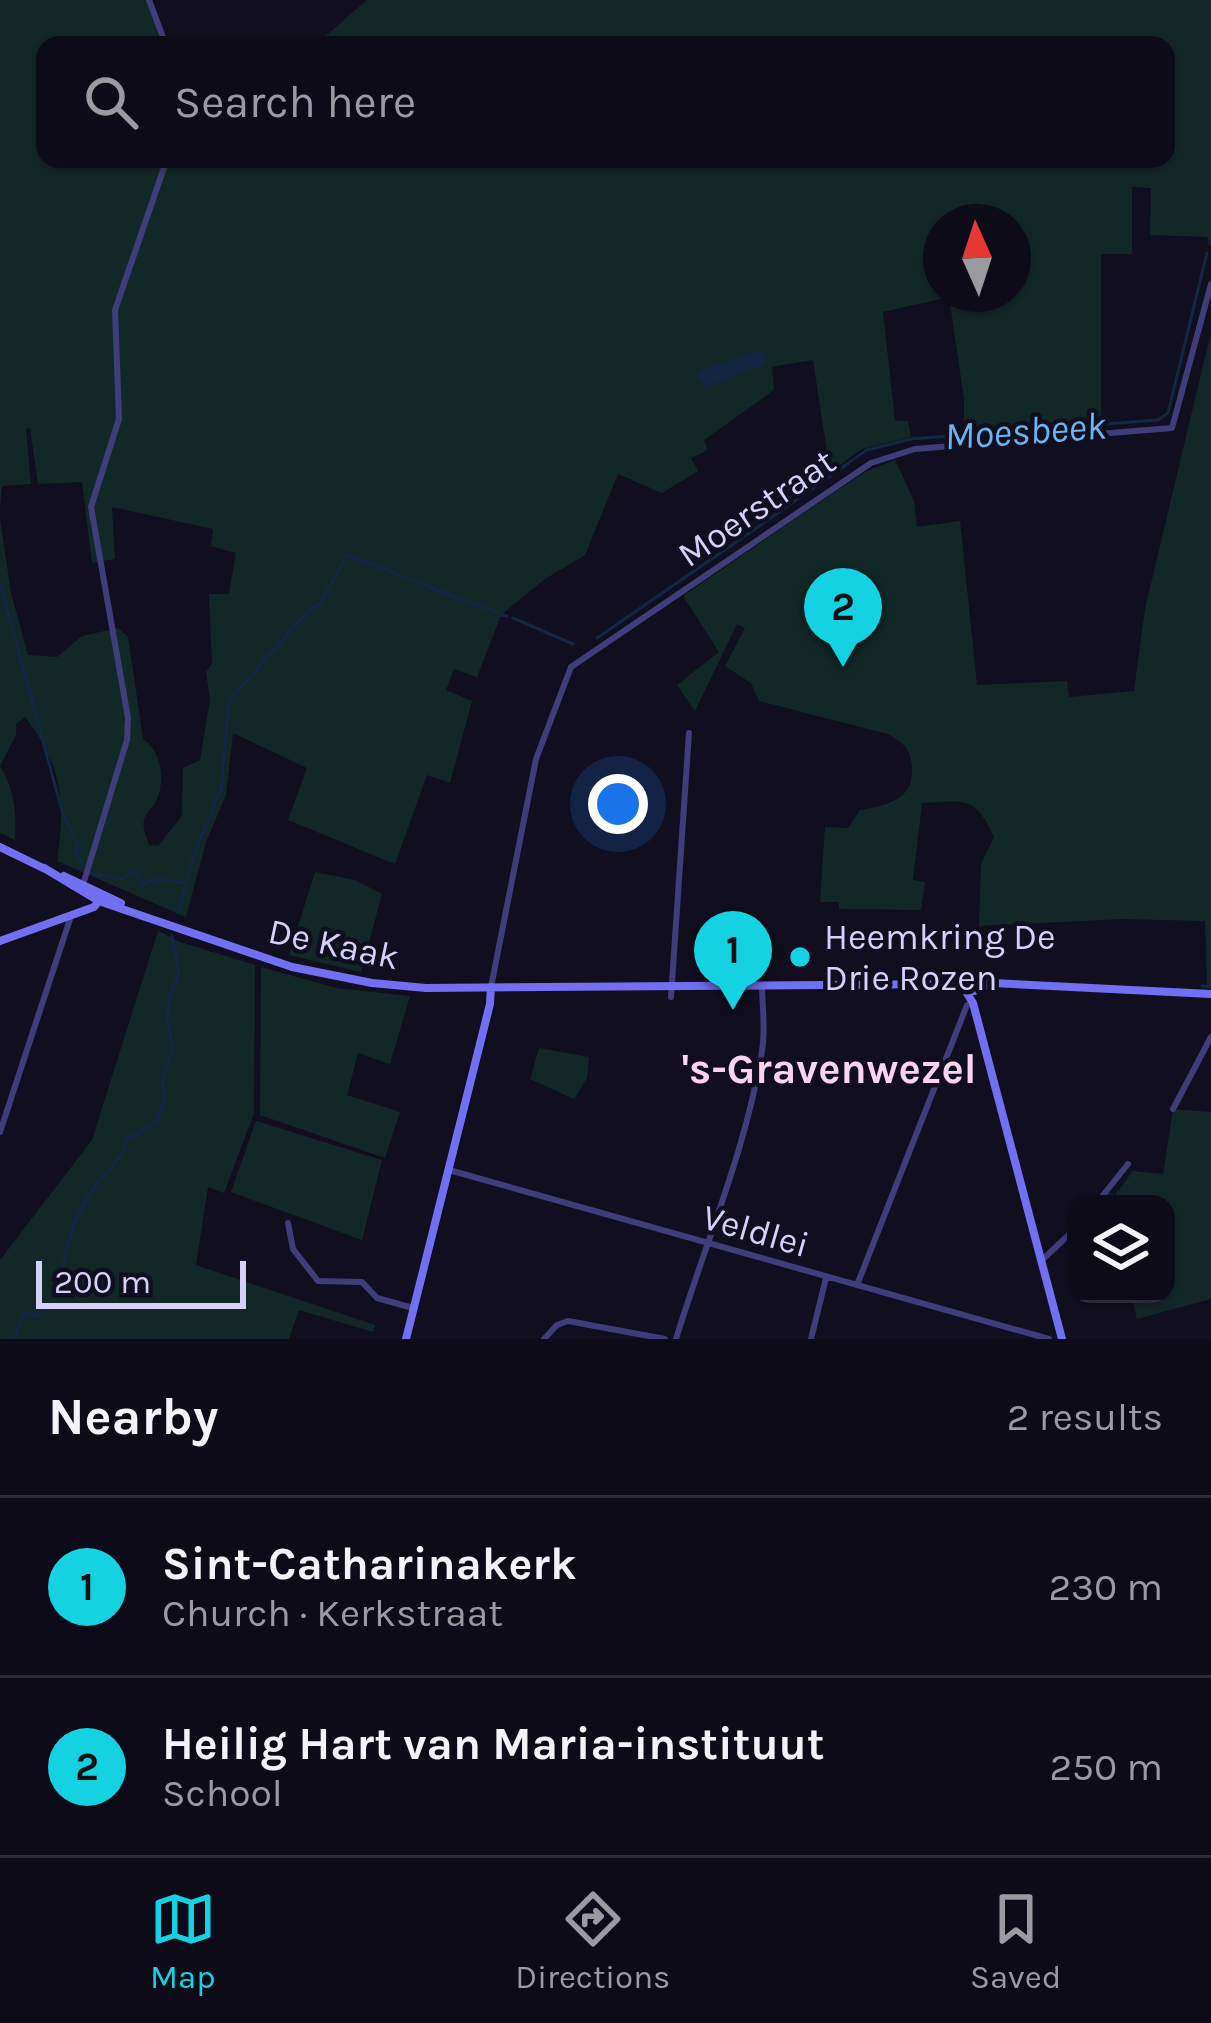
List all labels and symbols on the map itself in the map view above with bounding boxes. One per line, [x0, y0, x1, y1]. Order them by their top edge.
north arrow [923, 204, 1031, 312]
water label: Moesbeek [943, 402, 1109, 460]
street label: Moerstraat [670, 440, 843, 576]
pin: 2 [804, 568, 882, 667]
your location [588, 774, 648, 834]
street label: De Kaak [265, 910, 403, 978]
pin: 1 [694, 911, 772, 1010]
place label: Heemkring De Drie Rozen [824, 916, 1056, 999]
marker: Heemkring De Drie Rozen [787, 944, 813, 970]
district label: 's-Gravenwezel [681, 1044, 977, 1094]
street label: Veldlei [698, 1196, 814, 1266]
scale bar [36, 1255, 246, 1308]

